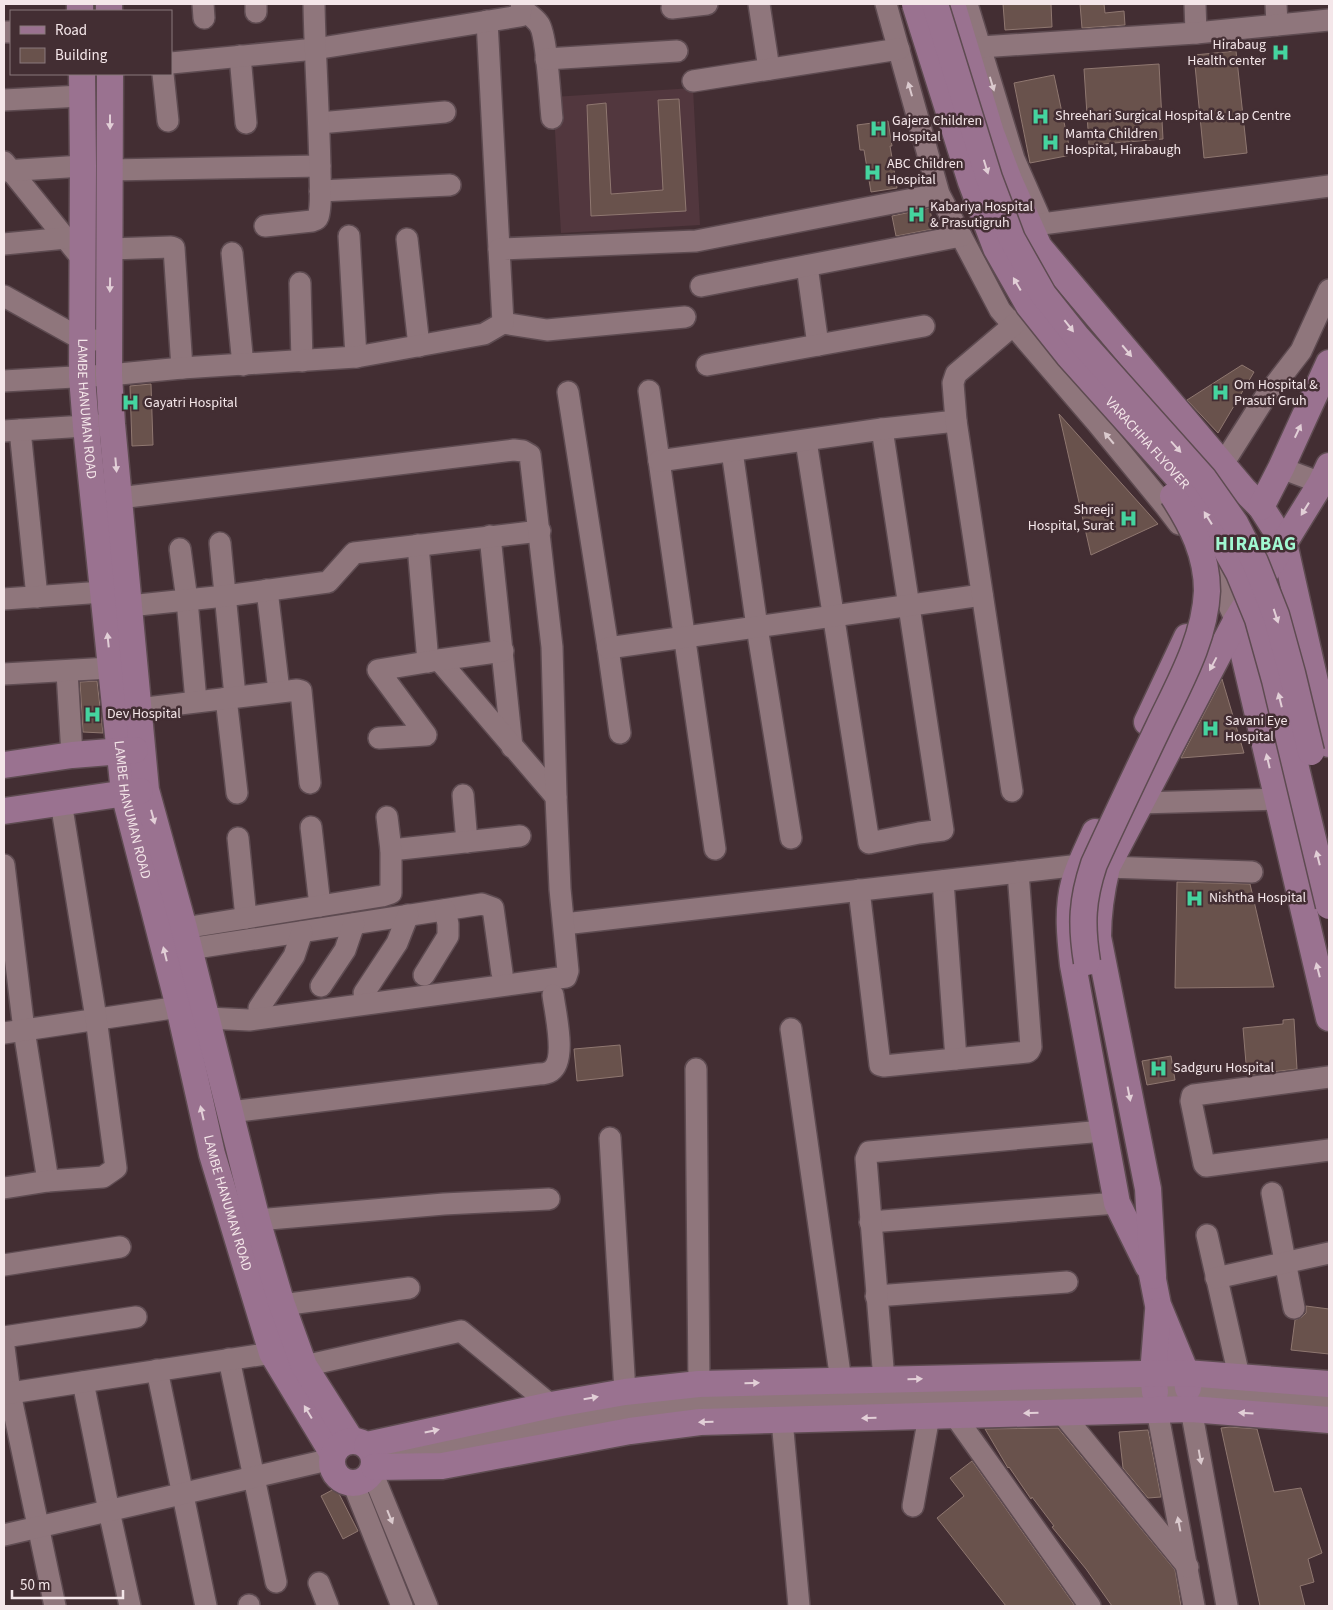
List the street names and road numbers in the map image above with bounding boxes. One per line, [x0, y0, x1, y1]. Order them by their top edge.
street label: LAMBE HANUMAN ROAD [72, 338, 101, 480]
street label: VARACHHA FLYOVER [1100, 393, 1194, 494]
street label: LAMBE HANUMAN ROAD [109, 740, 156, 881]
street label: LAMBE HANUMAN ROAD [198, 1133, 257, 1273]

